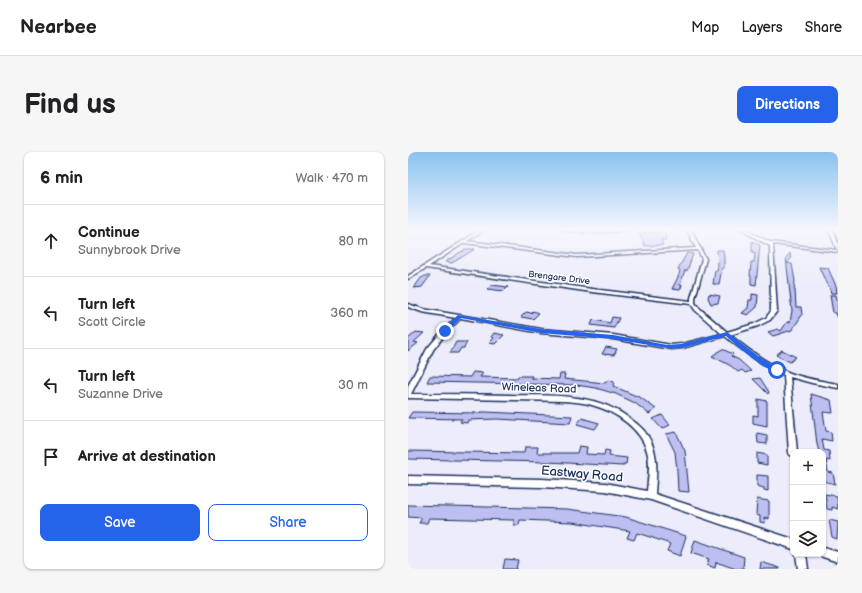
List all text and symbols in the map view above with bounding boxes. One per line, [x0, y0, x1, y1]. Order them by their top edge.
text: Nearbee [20, 16, 97, 39]
text: Map [691, 19, 719, 36]
text: Layers [741, 19, 783, 36]
text: Share [805, 19, 842, 36]
button: Directions [737, 86, 838, 123]
text: Find us [24, 88, 116, 121]
text: 6 min [40, 168, 83, 188]
text: Walk · 470 m [296, 170, 368, 186]
text: Continue [78, 223, 140, 242]
icon: ahead [40, 230, 62, 252]
text: 80 m [339, 233, 368, 249]
text: Sunnybrook Drive [78, 242, 181, 258]
street label: Brengare Drive [528, 269, 591, 287]
text: Turn left [78, 295, 135, 314]
icon: left [40, 302, 62, 324]
text: 360 m [330, 305, 368, 321]
text: Scott Circle [78, 314, 146, 330]
route end [436, 322, 454, 340]
route start [768, 361, 786, 379]
text: Turn left [78, 367, 135, 386]
icon: left [40, 374, 62, 396]
text: 30 m [338, 377, 368, 393]
street label: Wineleas Road [501, 380, 577, 396]
text: Suzanne Drive [78, 386, 163, 402]
icon: arrive [40, 446, 62, 468]
text: Arrive at destination [78, 447, 216, 466]
map controls [790, 449, 826, 557]
button: + [790, 449, 826, 485]
street label: Eastway Road [540, 462, 624, 486]
button: − [790, 485, 826, 521]
button: Save [40, 504, 200, 541]
button: Share [208, 504, 368, 541]
button: layers [790, 521, 826, 557]

